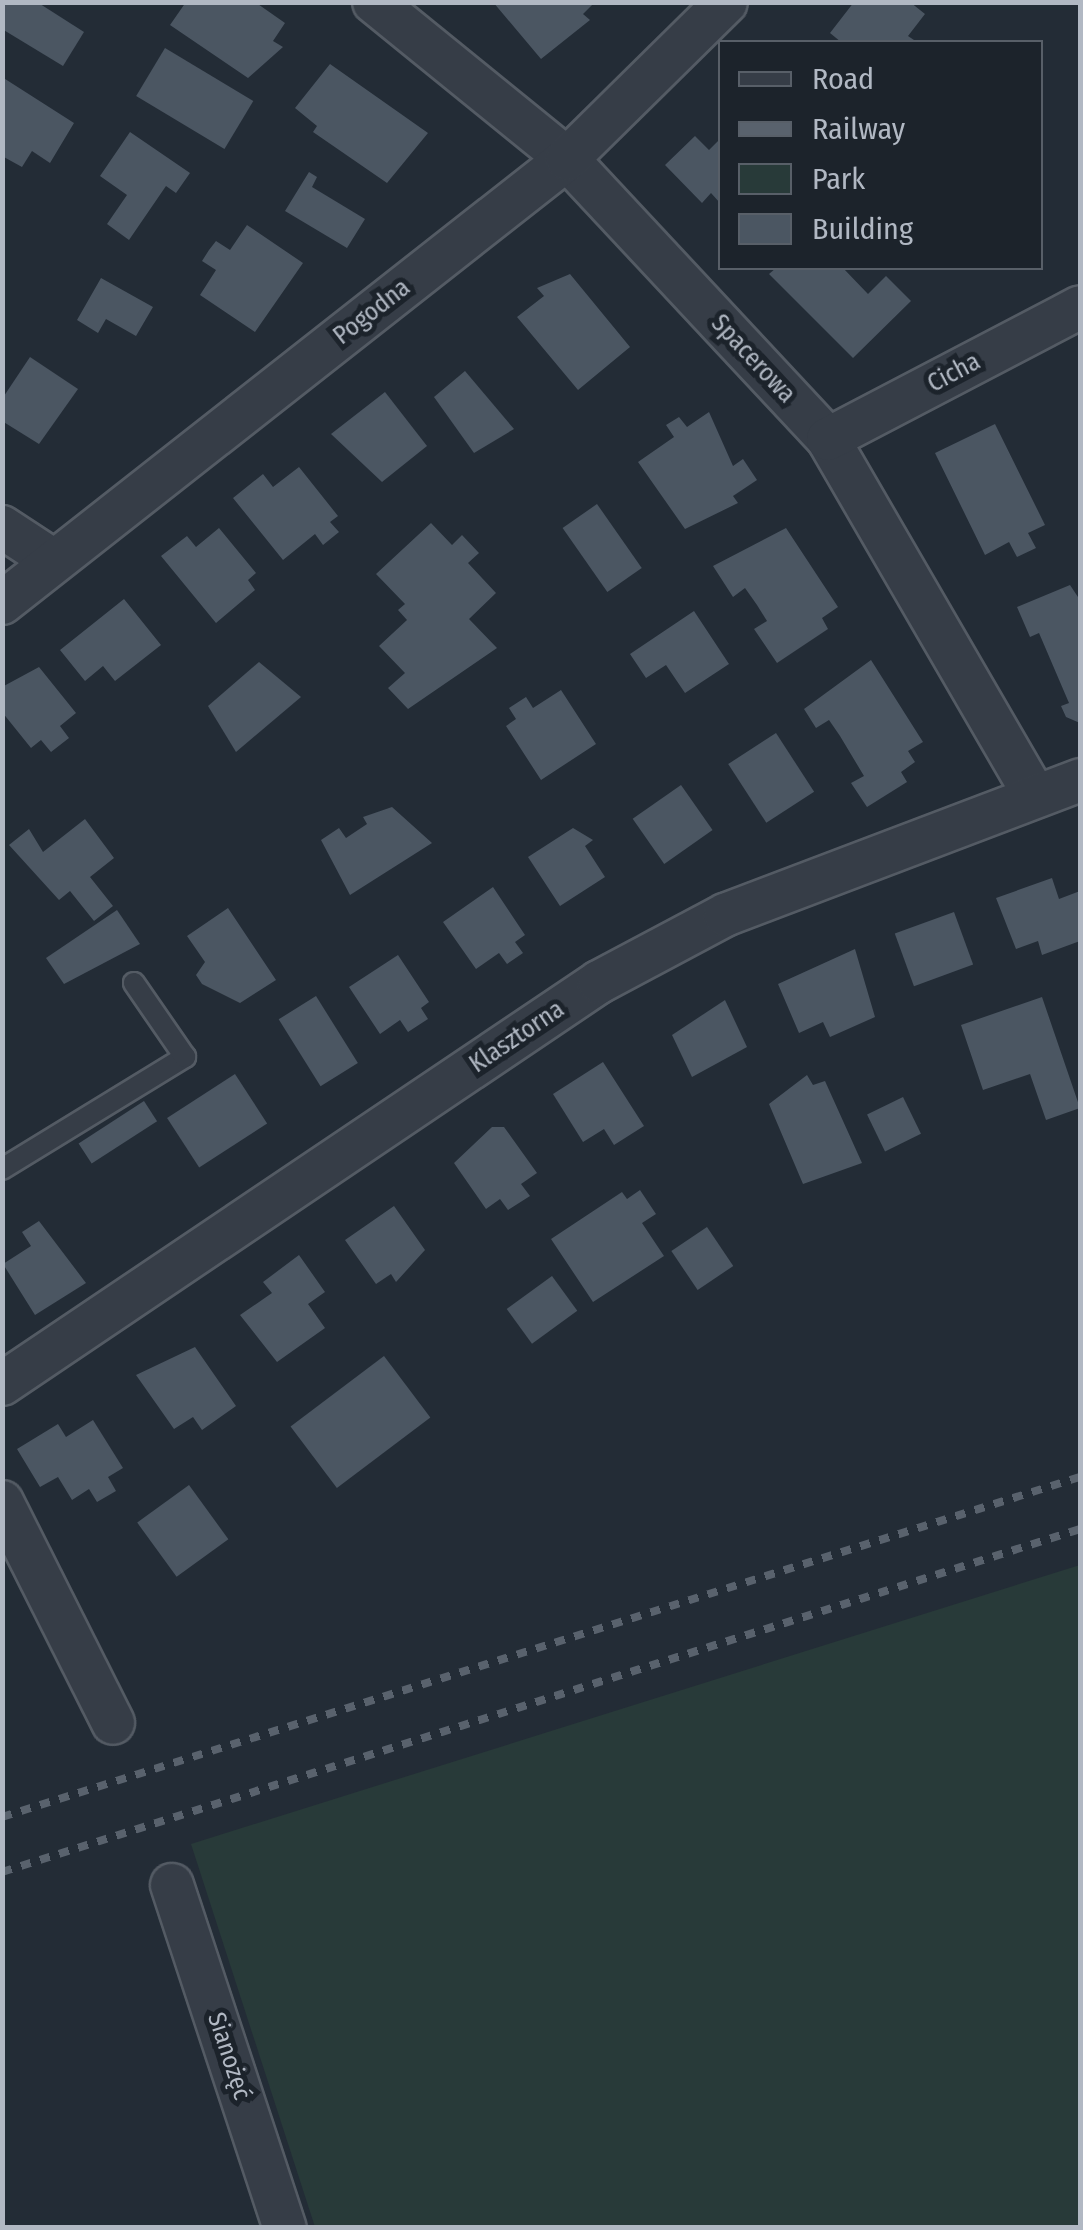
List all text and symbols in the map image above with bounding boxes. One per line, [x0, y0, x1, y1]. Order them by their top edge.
legend [718, 40, 1043, 270]
text: Road [812, 61, 874, 97]
text: Railway [812, 111, 905, 147]
text: Park [812, 161, 865, 197]
text: Building [812, 211, 913, 247]
street label: Pogodna [328, 273, 416, 351]
street label: Spacerowa [705, 309, 801, 409]
street label: Cicha [923, 347, 985, 399]
street label: Klasztorna [464, 995, 570, 1079]
street label: Sianożęć [201, 2009, 257, 2103]

